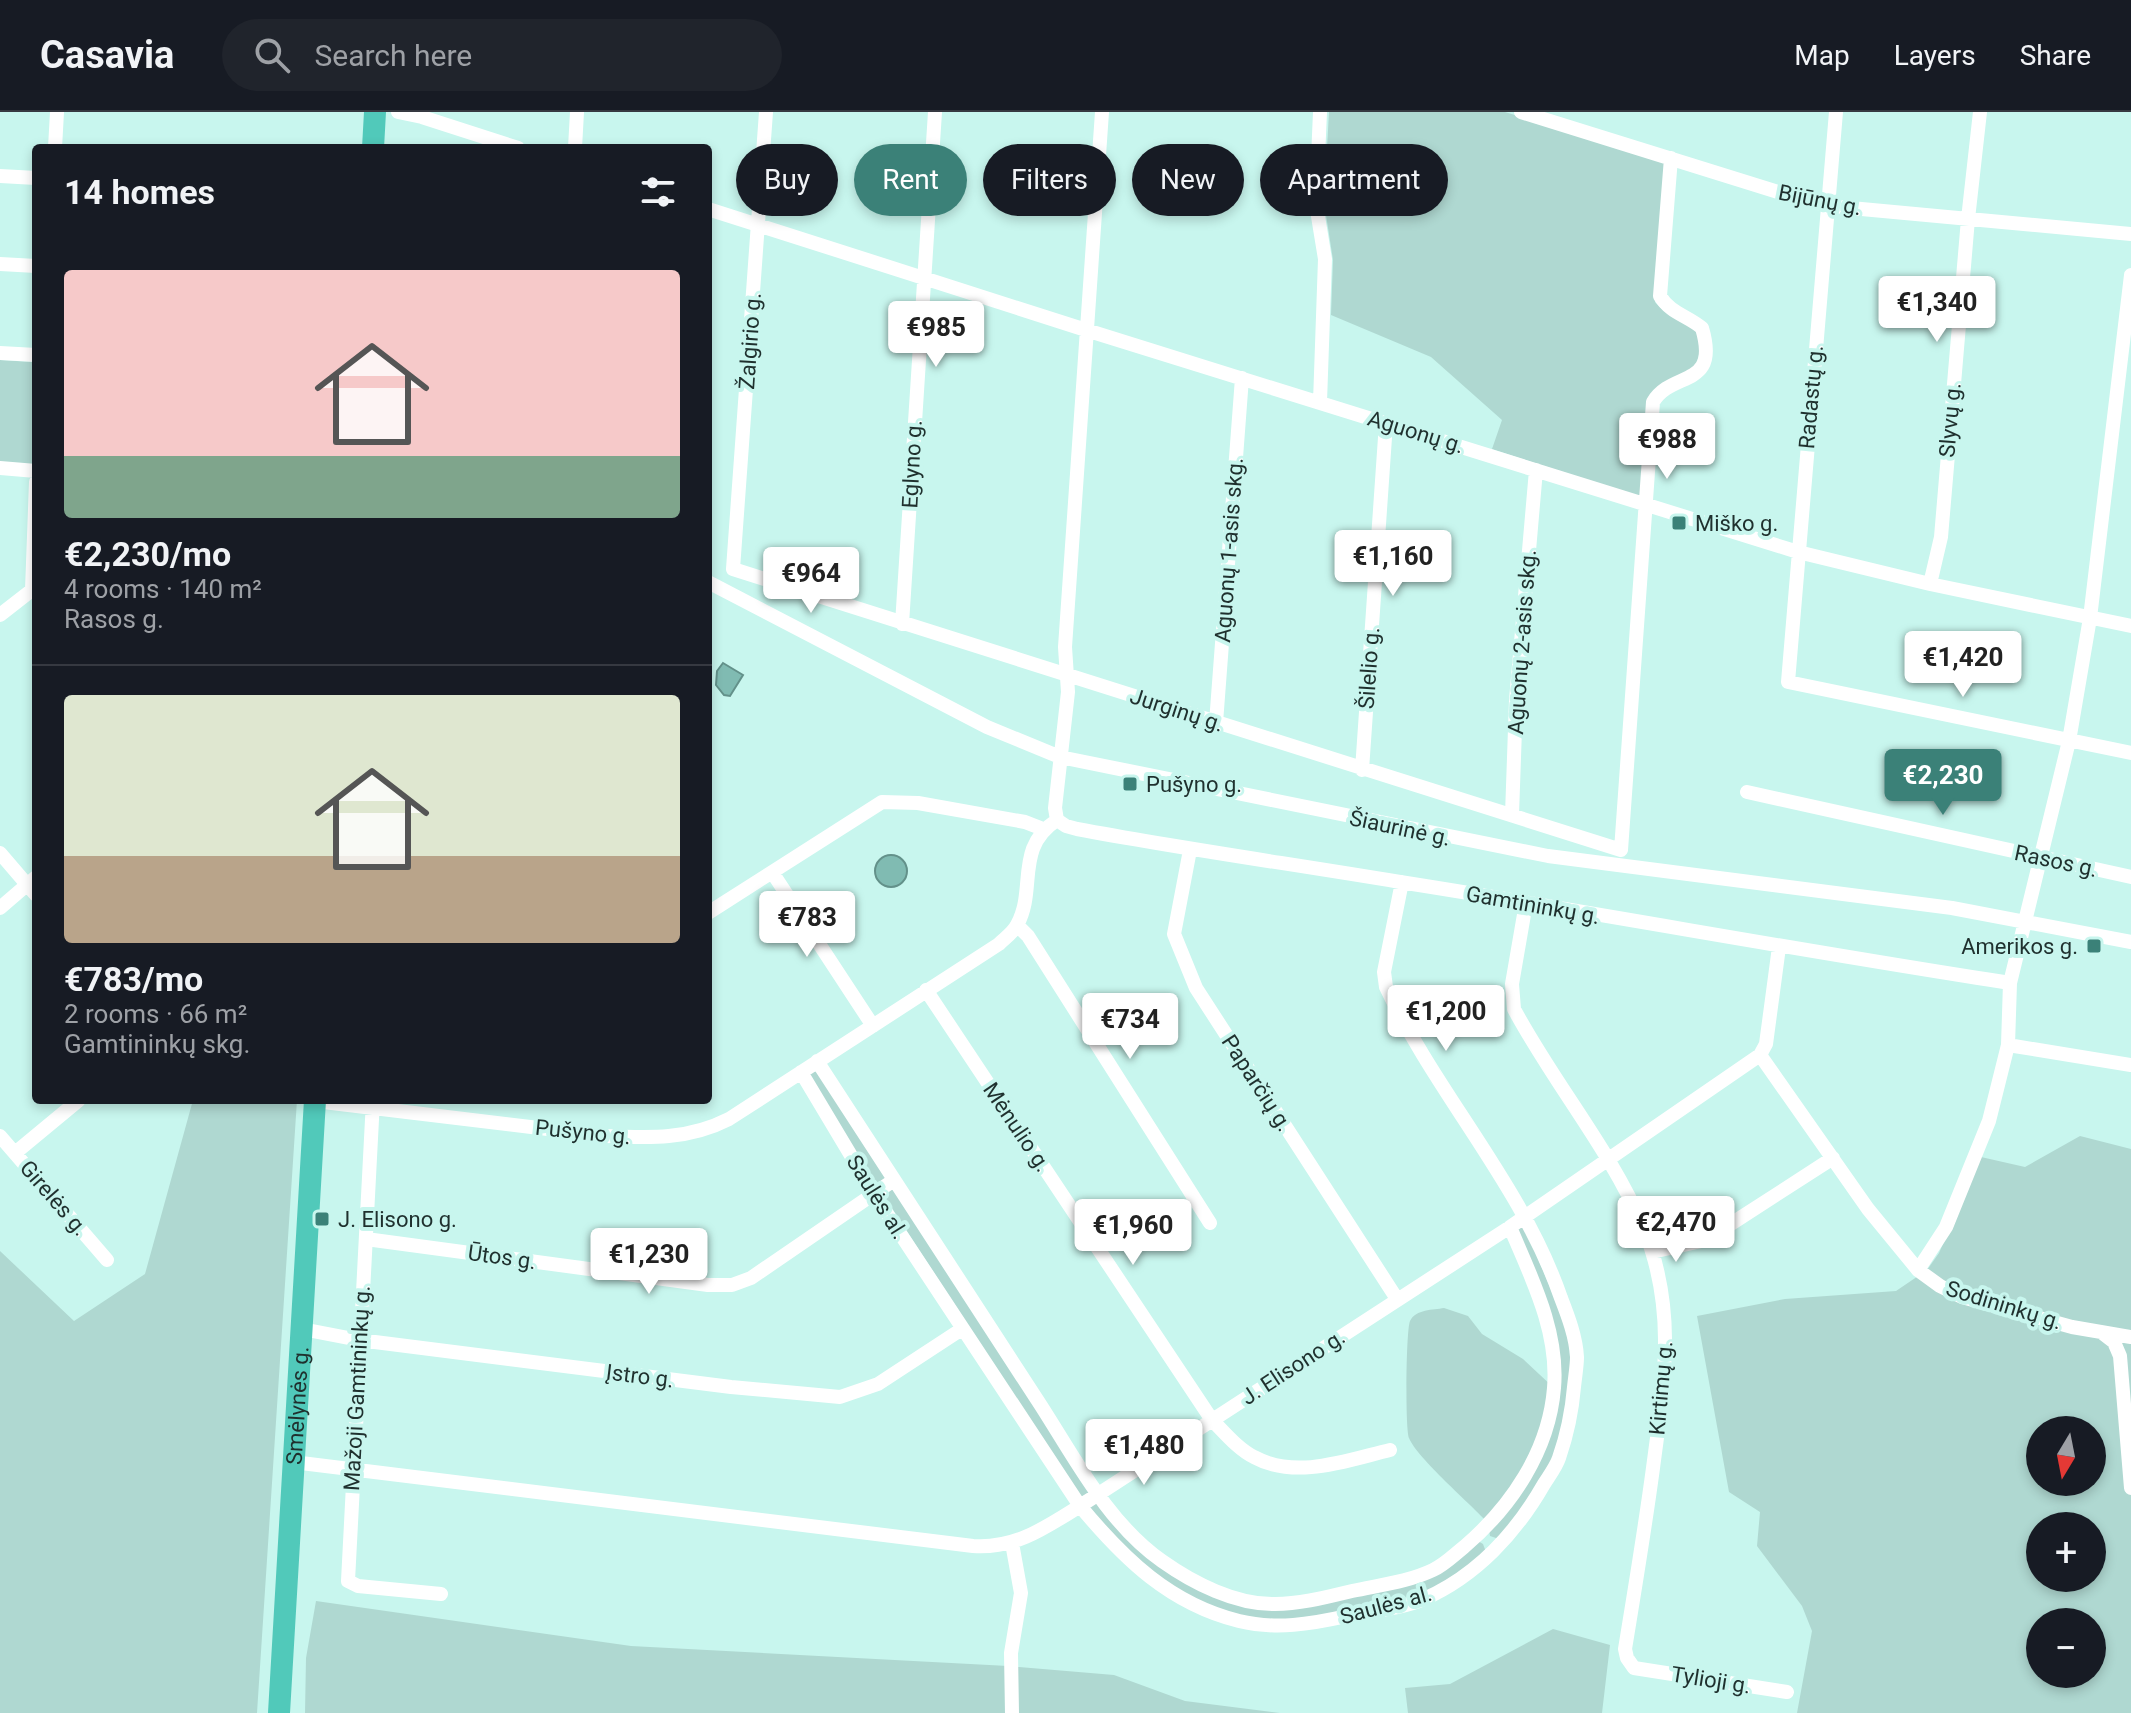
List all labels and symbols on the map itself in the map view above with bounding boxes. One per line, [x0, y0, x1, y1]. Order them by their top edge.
street label: Bijūnų g. [1776, 180, 1864, 220]
pin: €1,340 [1872, 276, 2002, 344]
street label: Žalgirio g. [734, 292, 766, 390]
pin: €985 [889, 301, 983, 369]
street label: Radastų g. [1794, 344, 1828, 450]
street label: Slyvų g. [1934, 381, 1966, 459]
street label: Aguonų g. [1365, 406, 1467, 458]
pin: €988 [1620, 413, 1714, 481]
street label: Eglyno g. [897, 419, 927, 509]
street label: Aguonų 1-asis skg. [1210, 457, 1248, 643]
place label: Miško g. [1695, 511, 1778, 536]
marker: Miško g. [1670, 514, 1688, 532]
pin: €1,160 [1328, 530, 1458, 598]
pin: €964 [764, 547, 858, 615]
street label: Aguonų 2-asis skg. [1503, 549, 1541, 735]
street label: Šilelio g. [1353, 626, 1384, 710]
pin: €1,420 [1898, 631, 2028, 699]
street label: Jurginų g. [1127, 683, 1227, 737]
pin: €2,230 [1878, 749, 2008, 817]
place label: Pušyno g. [1146, 772, 1242, 797]
marker: Pušyno g. [1121, 775, 1139, 793]
street label: Šiaurinė g. [1347, 804, 1453, 851]
street label: Rasos g. [2012, 840, 2100, 882]
street label: Gamtininkų g. [1464, 881, 1602, 929]
pin: €783 [760, 891, 854, 959]
place label: Amerikos g. [1961, 934, 2078, 959]
marker: Amerikos g. [2085, 937, 2103, 955]
pin: €1,200 [1381, 985, 1511, 1053]
pin: €734 [1083, 993, 1177, 1061]
street label: Paparčių g. [1217, 1030, 1297, 1136]
street label: Mėnulio g. [978, 1078, 1056, 1176]
street label: Pušyno g. [534, 1115, 632, 1149]
street label: Saulės al. [841, 1150, 913, 1244]
street label: Girelės g. [15, 1155, 93, 1241]
pin: €2,470 [1611, 1196, 1741, 1264]
pin: €1,960 [1068, 1199, 1198, 1267]
place label: J. Elisono g. [338, 1207, 457, 1232]
marker: J. Elisono g. [313, 1210, 331, 1228]
pin: €1,230 [584, 1228, 714, 1296]
street label: Ūtos g. [466, 1240, 538, 1274]
street label: Sodininkų g. [1943, 1276, 2065, 1334]
street label: Mažoji Gamtininkų g. [339, 1285, 375, 1491]
street label: J. Elisono g. [1236, 1324, 1350, 1410]
street label: Kirtimų g. [1644, 1340, 1678, 1436]
street label: Smėlynės g. [281, 1346, 313, 1465]
street label: Įstro g. [605, 1359, 675, 1393]
north arrow [2026, 1416, 2106, 1496]
pin: €1,480 [1079, 1419, 1209, 1487]
street label: Saulės al. [1337, 1581, 1435, 1629]
street label: Tylioji g. [1669, 1661, 1753, 1699]

